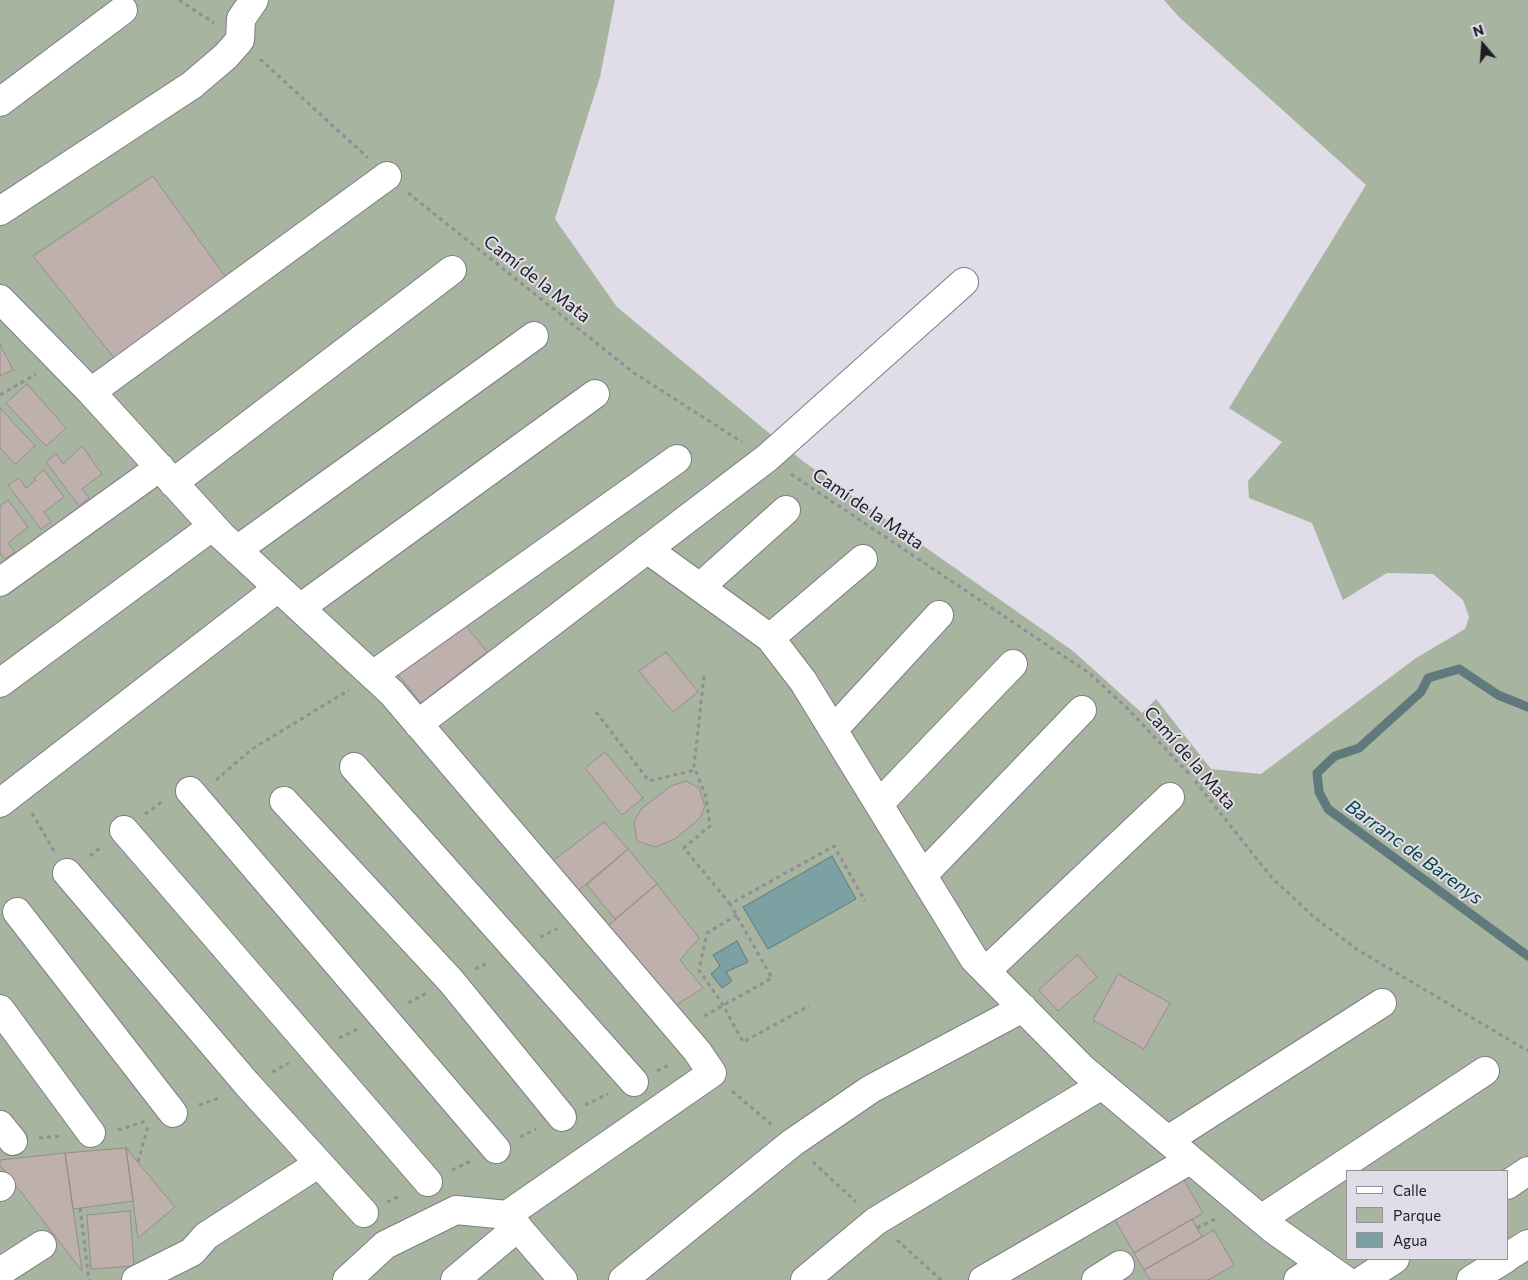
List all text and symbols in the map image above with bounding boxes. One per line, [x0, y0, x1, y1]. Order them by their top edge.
north arrow [1458, 20, 1508, 70]
text: N [1471, 21, 1486, 40]
street label: Camí de la Mata [479, 231, 595, 327]
street label: Camí de la Mata [808, 464, 928, 554]
street label: Camí de la Mata [1139, 702, 1241, 814]
water label: Barranc de Barenys [1341, 795, 1487, 909]
legend [1346, 1170, 1508, 1260]
text: Calle [1393, 1181, 1427, 1199]
text: Parque [1393, 1206, 1441, 1224]
text: Agua [1393, 1231, 1427, 1249]

